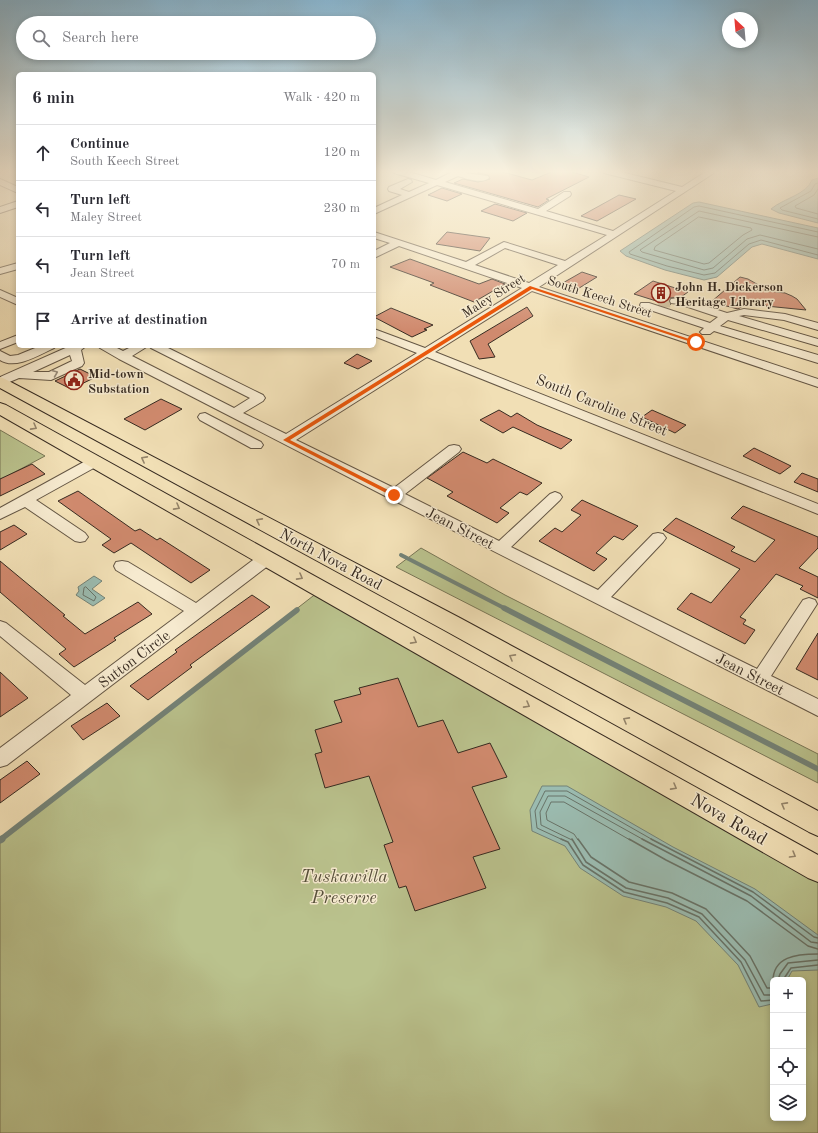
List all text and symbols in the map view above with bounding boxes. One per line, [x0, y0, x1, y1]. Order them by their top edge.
north arrow [722, 12, 758, 48]
search box [16, 16, 376, 60]
icon: search [30, 27, 52, 49]
text: Search here [62, 31, 139, 46]
text: 6 min [32, 90, 75, 107]
text: Walk · 420 m [283, 91, 360, 104]
text: Continue [70, 137, 129, 152]
icon: ahead [32, 142, 54, 164]
text: 120 m [323, 146, 360, 159]
text: South Keech Street [70, 155, 179, 168]
text: Turn left [70, 193, 130, 208]
icon: left [32, 198, 54, 220]
text: 230 m [323, 202, 360, 215]
text: Maley Street [70, 211, 142, 224]
text: Turn left [70, 249, 130, 264]
icon: left [32, 254, 54, 276]
text: 70 m [331, 258, 360, 271]
text: Jean Street [70, 267, 135, 280]
street label: Maley Street [460, 272, 528, 321]
street label: South Keech Street [546, 274, 654, 321]
place label: John H. Dickerson Heritage Library [675, 281, 783, 309]
building icon: John H. Dickerson Heritage Library [650, 282, 672, 304]
icon: arrive [32, 310, 54, 332]
text: Arrive at destination [70, 313, 208, 328]
route start [687, 333, 705, 351]
place label: Mid-town Substation [88, 368, 149, 396]
public building icon: Mid-town Substation [63, 369, 85, 391]
one-way arrow [51, 370, 59, 378]
street label: South Caroline Street [534, 373, 669, 440]
one-way arrow [30, 422, 37, 430]
one-way arrow [141, 457, 148, 464]
route end [385, 486, 403, 504]
one-way arrow [173, 503, 180, 510]
street label: Jean Street [423, 506, 496, 553]
one-way arrow [255, 518, 263, 525]
street label: North Nova Road [277, 527, 384, 594]
one-way arrow [296, 572, 304, 579]
street label: Sutton Circle [96, 628, 174, 692]
one-way arrow [410, 636, 417, 643]
street label: Jean Street [713, 652, 786, 699]
one-way arrow [509, 655, 517, 662]
one-way arrow [523, 700, 530, 707]
one-way arrow [623, 717, 631, 724]
one-way arrow [670, 783, 677, 790]
street label: Nova Road [687, 791, 770, 849]
one-way arrow [781, 803, 788, 810]
one-way arrow [788, 850, 796, 857]
park label: Tuskawilla Preserve [300, 868, 388, 907]
map controls [770, 977, 806, 1121]
button: + [770, 977, 806, 1013]
button: − [770, 1013, 806, 1049]
button: locate [770, 1049, 806, 1085]
button: layers [770, 1085, 806, 1121]

